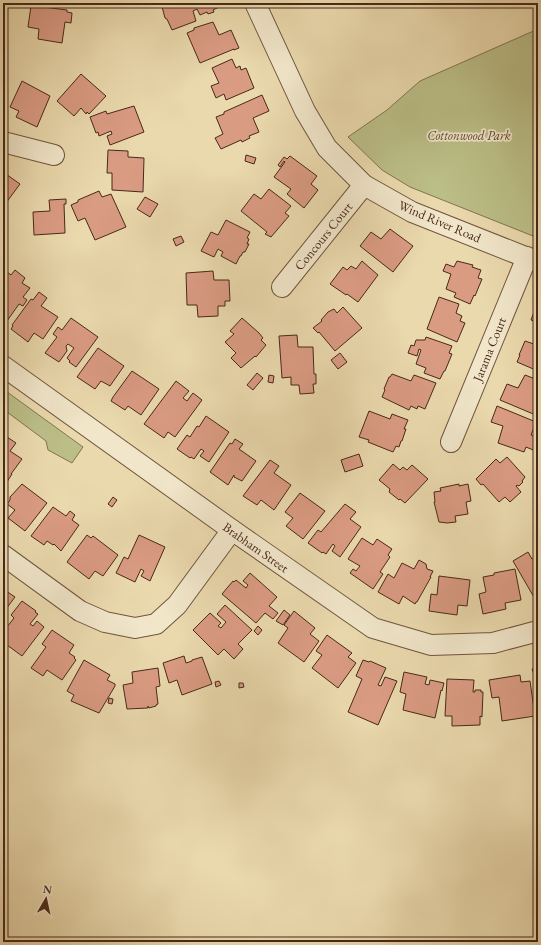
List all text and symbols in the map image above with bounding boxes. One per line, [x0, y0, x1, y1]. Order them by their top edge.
park label: Cottonwood Park [427, 127, 511, 144]
street label: Wind River Road [396, 196, 484, 247]
street label: Concours Court [291, 199, 356, 274]
street label: Jarama Court [468, 314, 510, 385]
street label: Brabham Street [219, 518, 292, 576]
north arrow [26, 879, 66, 919]
text: N [42, 882, 53, 897]

